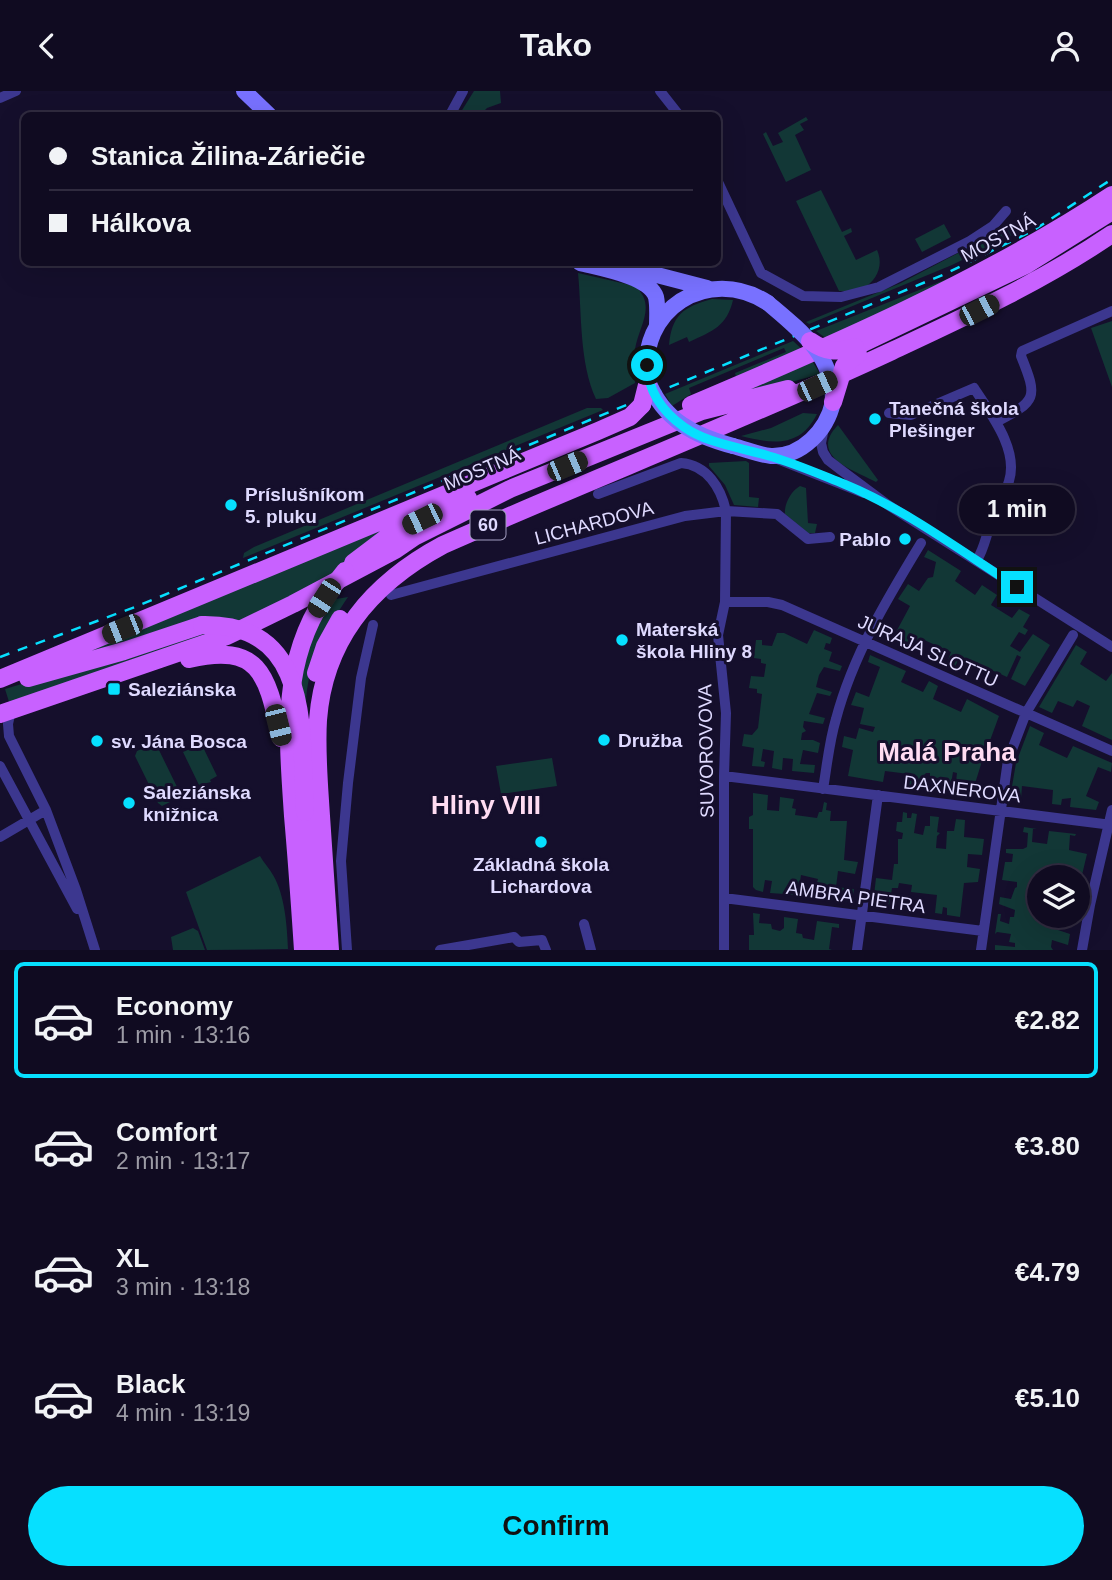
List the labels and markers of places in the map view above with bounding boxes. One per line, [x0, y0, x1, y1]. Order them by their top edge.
place label: Tanečná škola Plešinger [889, 398, 1019, 441]
marker: Tanečná škola Plešinger [867, 411, 883, 427]
place label: Príslušníkom 5. pluku [245, 484, 364, 527]
marker: Príslušníkom 5. pluku [223, 497, 239, 513]
place label: Pablo [839, 529, 891, 550]
marker: Pablo [897, 531, 913, 547]
place label: Materská škola Hliny 8 [636, 619, 752, 662]
marker: Materská škola Hliny 8 [614, 632, 630, 648]
place label: Saleziánska [128, 679, 236, 700]
marker: Saleziánska [106, 681, 122, 697]
place label: Družba [618, 730, 683, 751]
place label: sv. Jána Bosca [111, 731, 247, 752]
marker: Družba [596, 732, 612, 748]
marker: sv. Jána Bosca [89, 733, 105, 749]
place label: Saleziánska knižnica [143, 782, 251, 825]
marker: Saleziánska knižnica [121, 795, 137, 811]
marker: Základná škola Lichardova [533, 834, 549, 850]
place label: Základná škola Lichardova [473, 854, 610, 897]

